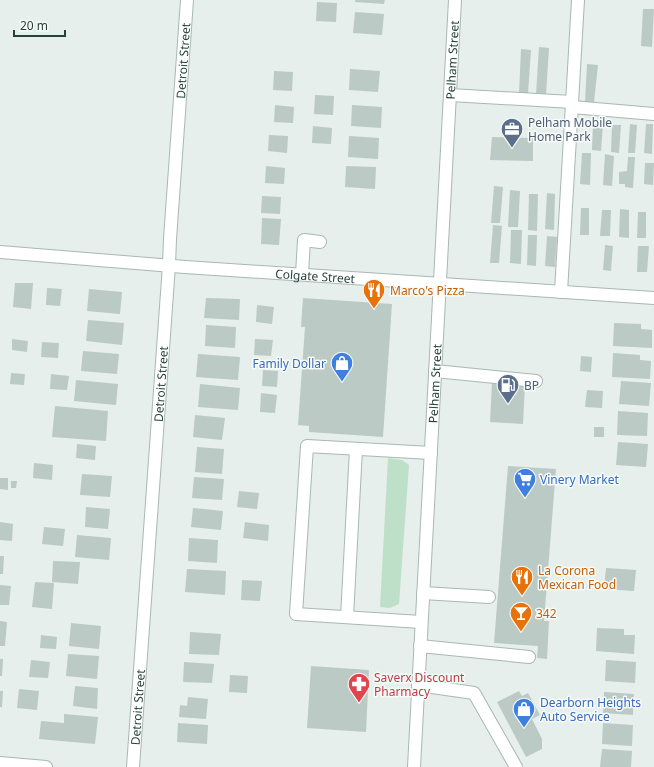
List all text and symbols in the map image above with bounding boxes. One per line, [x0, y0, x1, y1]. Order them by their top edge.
scale bar [14, 12, 65, 38]
text: 20 m [20, 17, 48, 34]
street label: Pelham Street [441, 19, 462, 100]
street label: Detroit Street [172, 22, 194, 99]
place label: Pelham Mobile Home Park [528, 114, 612, 145]
office icon: Pelham Mobile Home Park [499, 116, 525, 149]
street label: Colgate Street [275, 264, 356, 287]
restaurant icon: Marco's Pizza [361, 277, 387, 310]
place label: Marco's Pizza [390, 282, 465, 299]
street label: Pelham Street [424, 343, 445, 424]
street label: Detroit Street [149, 345, 172, 423]
shop icon: Family Dollar [329, 350, 355, 383]
place label: Family Dollar [252, 355, 326, 372]
fuel station icon: BP [495, 372, 521, 405]
place label: BP [524, 377, 539, 394]
supermarket icon: Vinery Market [512, 466, 538, 499]
place label: Vinery Market [540, 471, 619, 488]
place label: La Corona Mexican Food [538, 562, 616, 593]
restaurant icon: La Corona Mexican Food [509, 564, 535, 597]
bar icon: 342 [508, 600, 534, 633]
place label: 342 [536, 605, 557, 622]
street label: Detroit Street [126, 668, 149, 746]
place label: Saverx Discount Pharmacy [374, 669, 465, 700]
pharmacy icon: Saverx Discount Pharmacy [346, 671, 372, 704]
place label: Dearborn Heights Auto Service [540, 694, 641, 725]
shop icon: Dearborn Heights Auto Service [511, 696, 537, 729]

